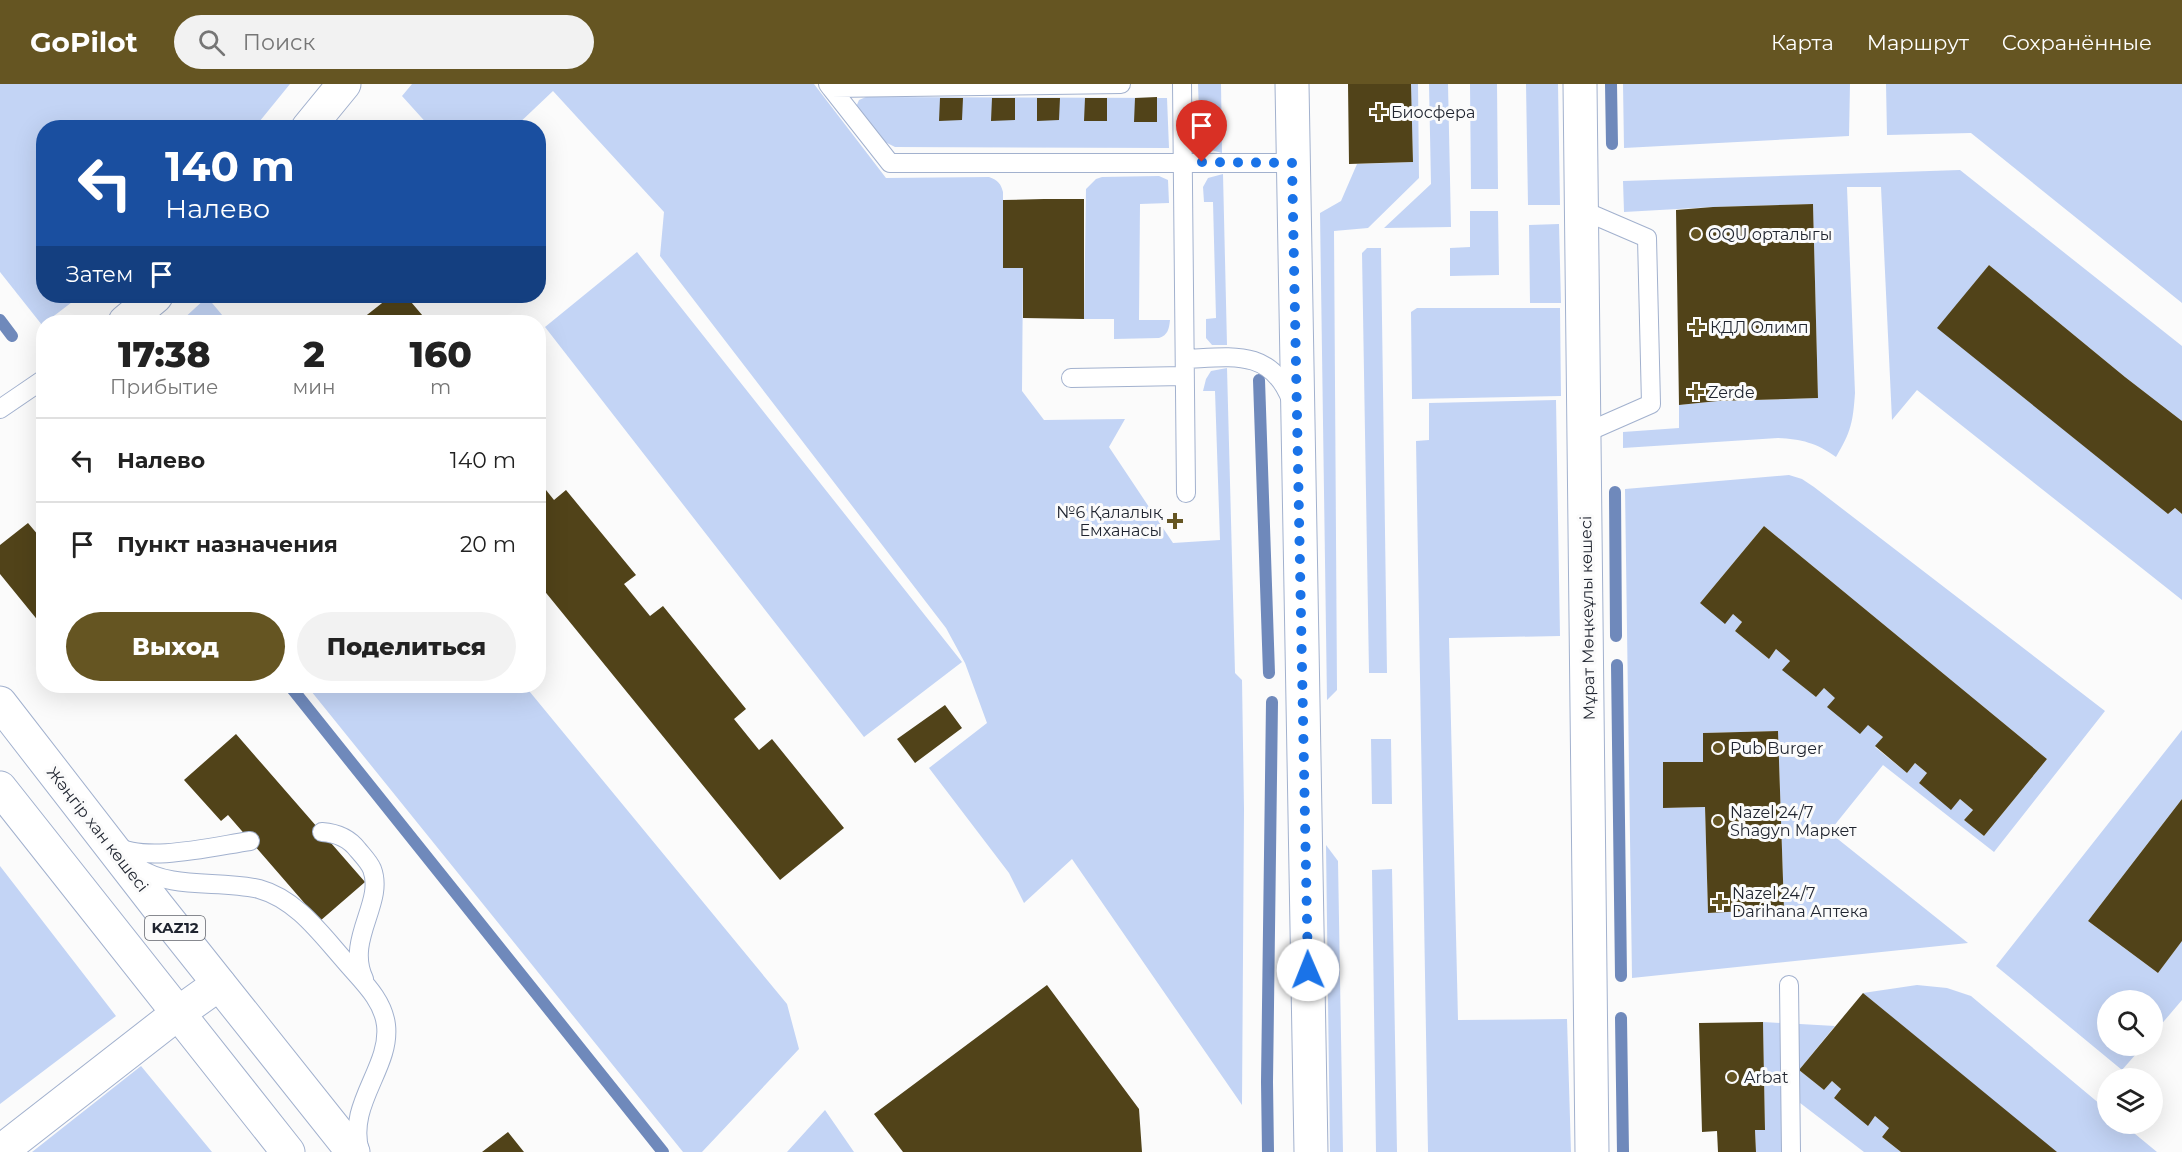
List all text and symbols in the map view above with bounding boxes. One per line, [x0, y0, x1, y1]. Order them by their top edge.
search box [174, 15, 594, 69]
text: GoPilot [30, 25, 138, 59]
icon: search [195, 26, 228, 59]
text: Поиск [243, 29, 315, 56]
text: Карта [1771, 30, 1834, 55]
text: Маршрут [1867, 30, 1969, 55]
text: Сохранённые [2002, 30, 2152, 55]
pin [1176, 100, 1227, 162]
place label: Биосфера [1391, 103, 1475, 122]
marker: Биосфера [1372, 105, 1386, 119]
icon: arrive [1185, 109, 1218, 142]
text: 140 m [165, 140, 295, 192]
icon: left [66, 144, 144, 222]
text: Налево [165, 192, 270, 225]
place label: OQU орталыгы [1708, 225, 1832, 244]
marker: OQU орталыгы [1689, 227, 1703, 241]
icon: arrive [145, 258, 178, 291]
text: Затем [66, 261, 133, 288]
marker: КДЛ Олимп [1688, 318, 1706, 336]
place label: КДЛ Олимп [1710, 318, 1808, 337]
text: 17:38 [118, 332, 210, 376]
text: 2 [303, 332, 325, 376]
text: 160 [409, 332, 472, 376]
text: Прибытие [110, 375, 218, 399]
text: мин [292, 375, 335, 399]
text: m [430, 375, 451, 399]
place label: Zerde [1708, 383, 1755, 402]
marker: Zerde [1689, 385, 1703, 399]
icon: left [66, 444, 99, 477]
text: Налево [117, 447, 205, 474]
text: 140 m [450, 447, 516, 474]
place label: №6 Қалалық Емханасы [1056, 503, 1163, 540]
marker: №6 Қалалық Емханасы [1166, 512, 1184, 530]
street label: Мұрат Мөңкеұлы көшесі [1576, 516, 1599, 720]
icon: arrive [66, 528, 99, 561]
text: Пункт назначения [117, 531, 338, 558]
text: 20 m [460, 531, 516, 558]
button: Выход [66, 612, 285, 681]
button: Поделиться [297, 612, 516, 681]
place label: Pub Burger [1730, 739, 1823, 758]
marker: Pub Burger [1711, 741, 1725, 755]
street label: Жәңгір хан көшесі [43, 763, 152, 896]
place label: Nazel 24/7 Shagyn Маркет [1730, 803, 1857, 840]
marker: Nazel 24/7 Shagyn Маркет [1711, 814, 1725, 828]
place label: Nazel 24/7 Darihana Аптека [1732, 884, 1868, 921]
marker: Nazel 24/7 Darihana Аптека [1713, 895, 1727, 909]
road number: KAZ12 [145, 916, 205, 940]
position arrow [1276, 938, 1340, 1002]
map controls [2097, 990, 2163, 1134]
button: search [2097, 990, 2163, 1056]
place label: Arbat [1744, 1068, 1789, 1087]
button: layers [2097, 1068, 2163, 1134]
marker: Arbat [1725, 1070, 1739, 1084]

